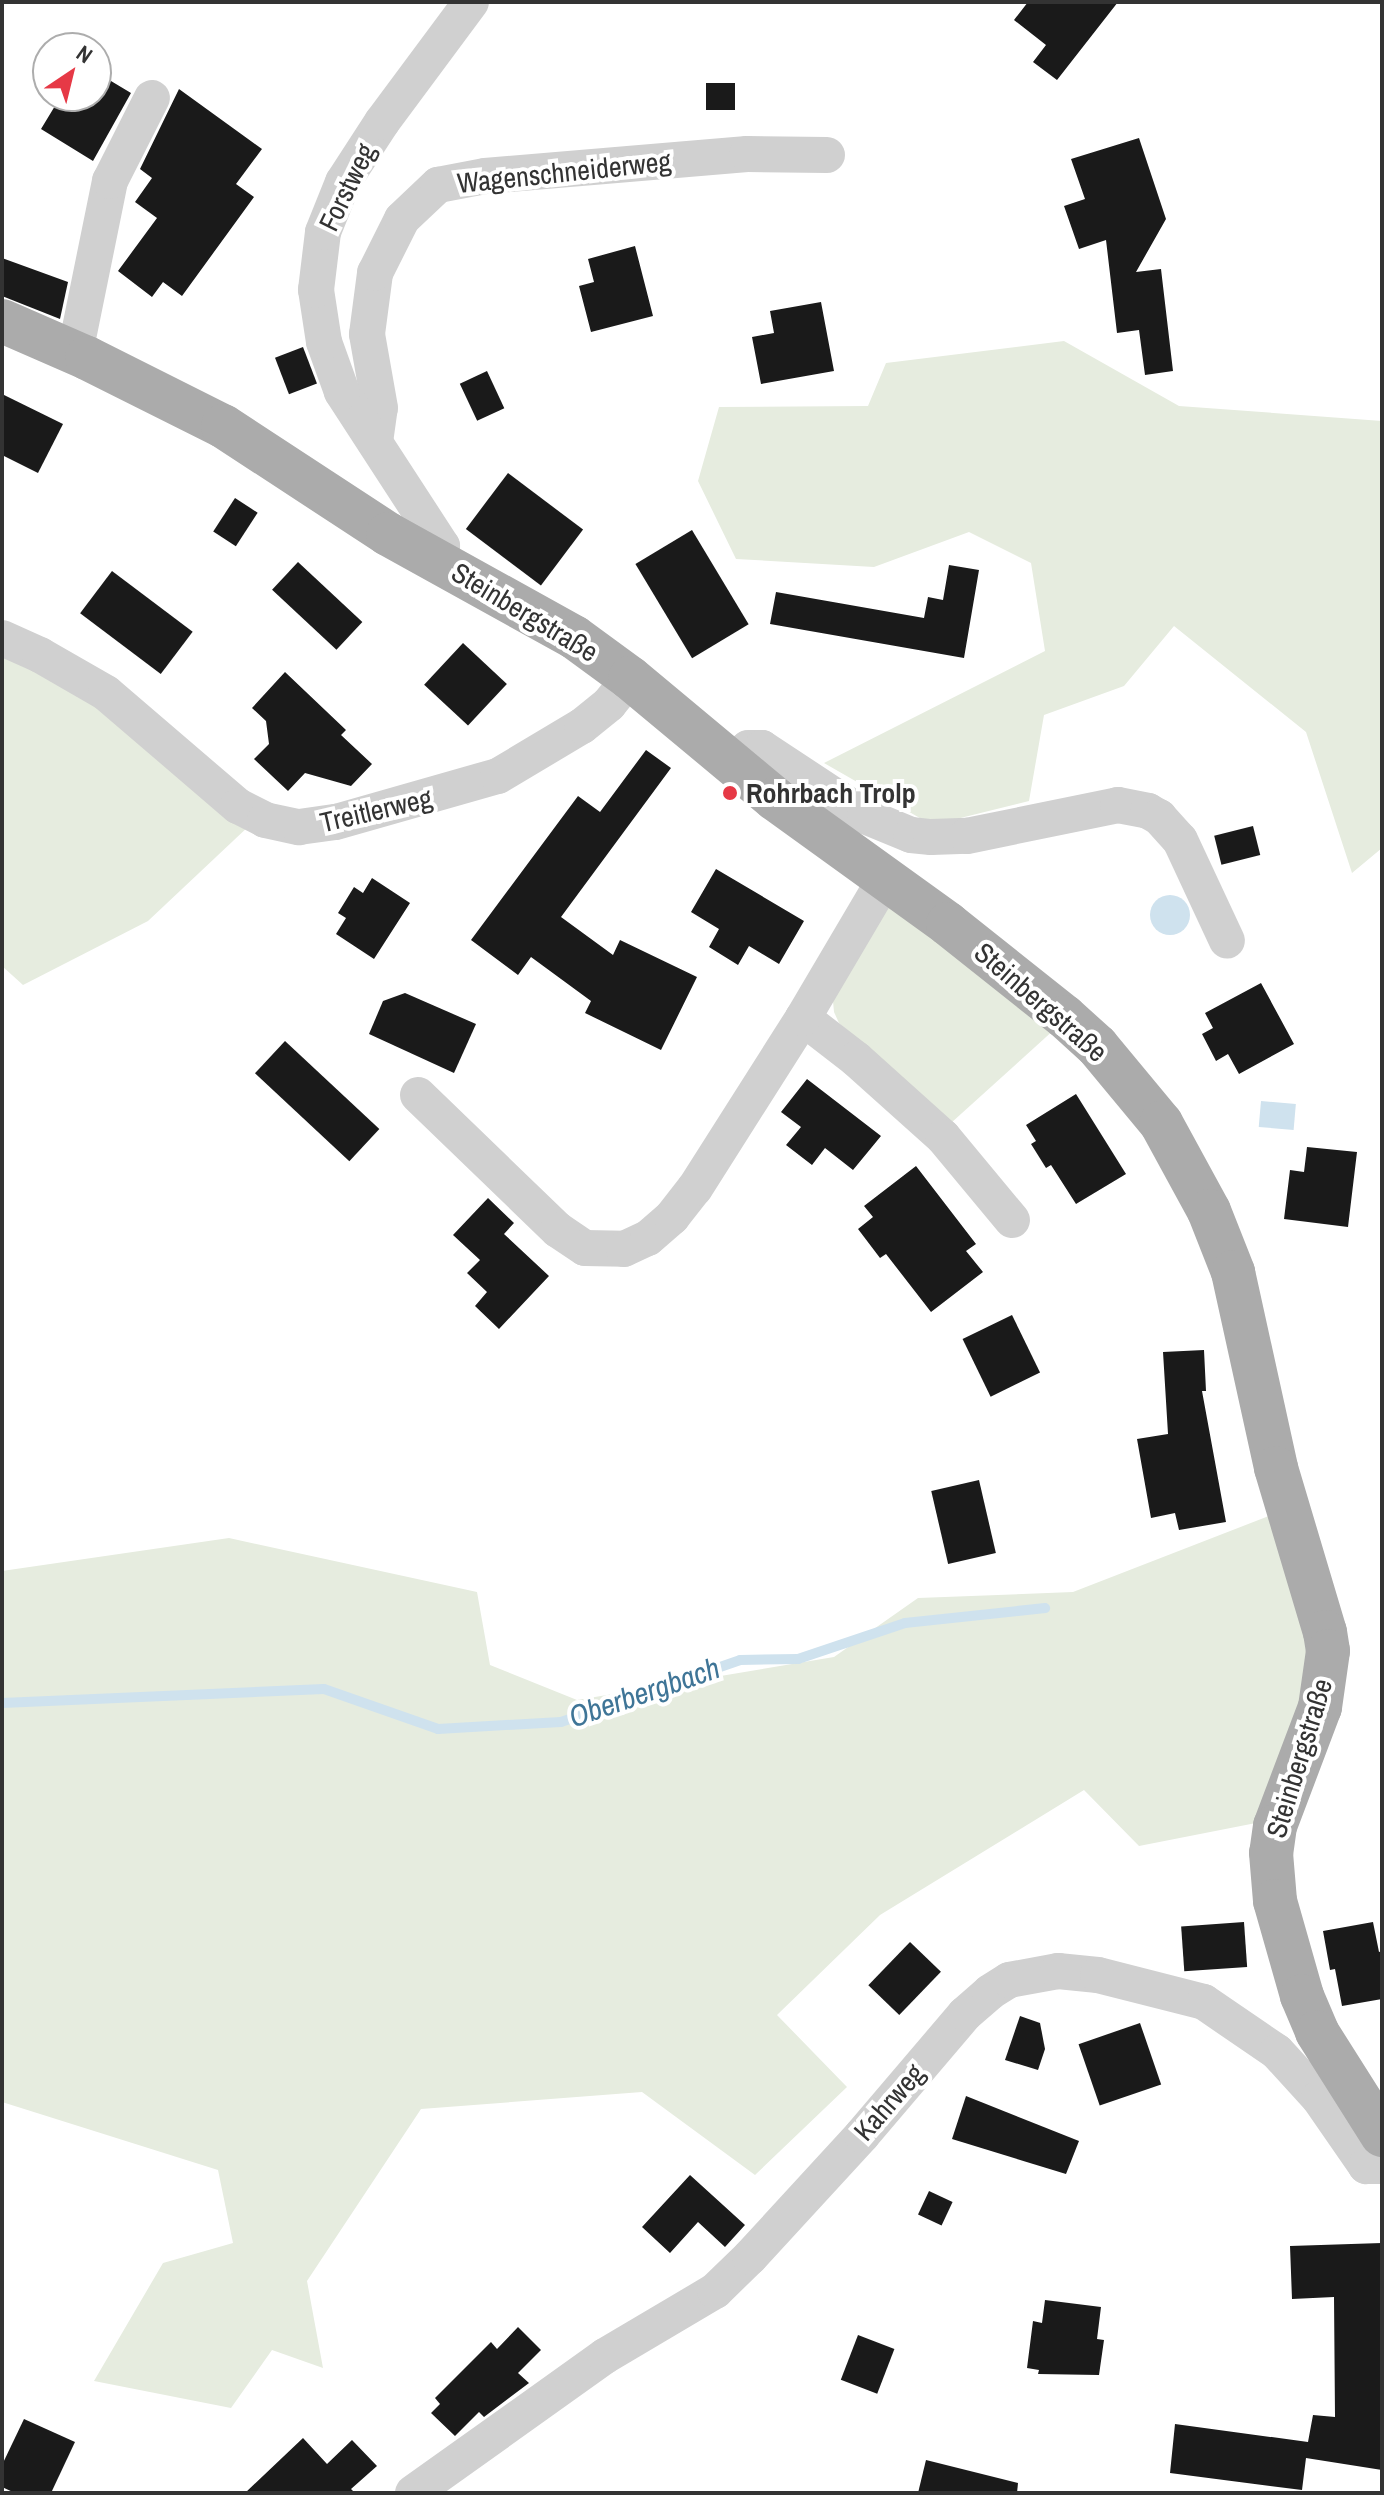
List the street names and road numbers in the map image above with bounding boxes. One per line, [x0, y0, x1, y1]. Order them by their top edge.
street label: Forstweg [311, 138, 383, 236]
street label: Wagenschneiderweg [455, 144, 673, 200]
street label: Steinbergstraße [446, 555, 604, 669]
street label: Treitlerweg [317, 781, 435, 839]
street label: Steinbergstraße [968, 935, 1114, 1069]
street label: Steinbergstraße [1259, 1674, 1339, 1842]
street label: Kahrweg [847, 2057, 931, 2147]

